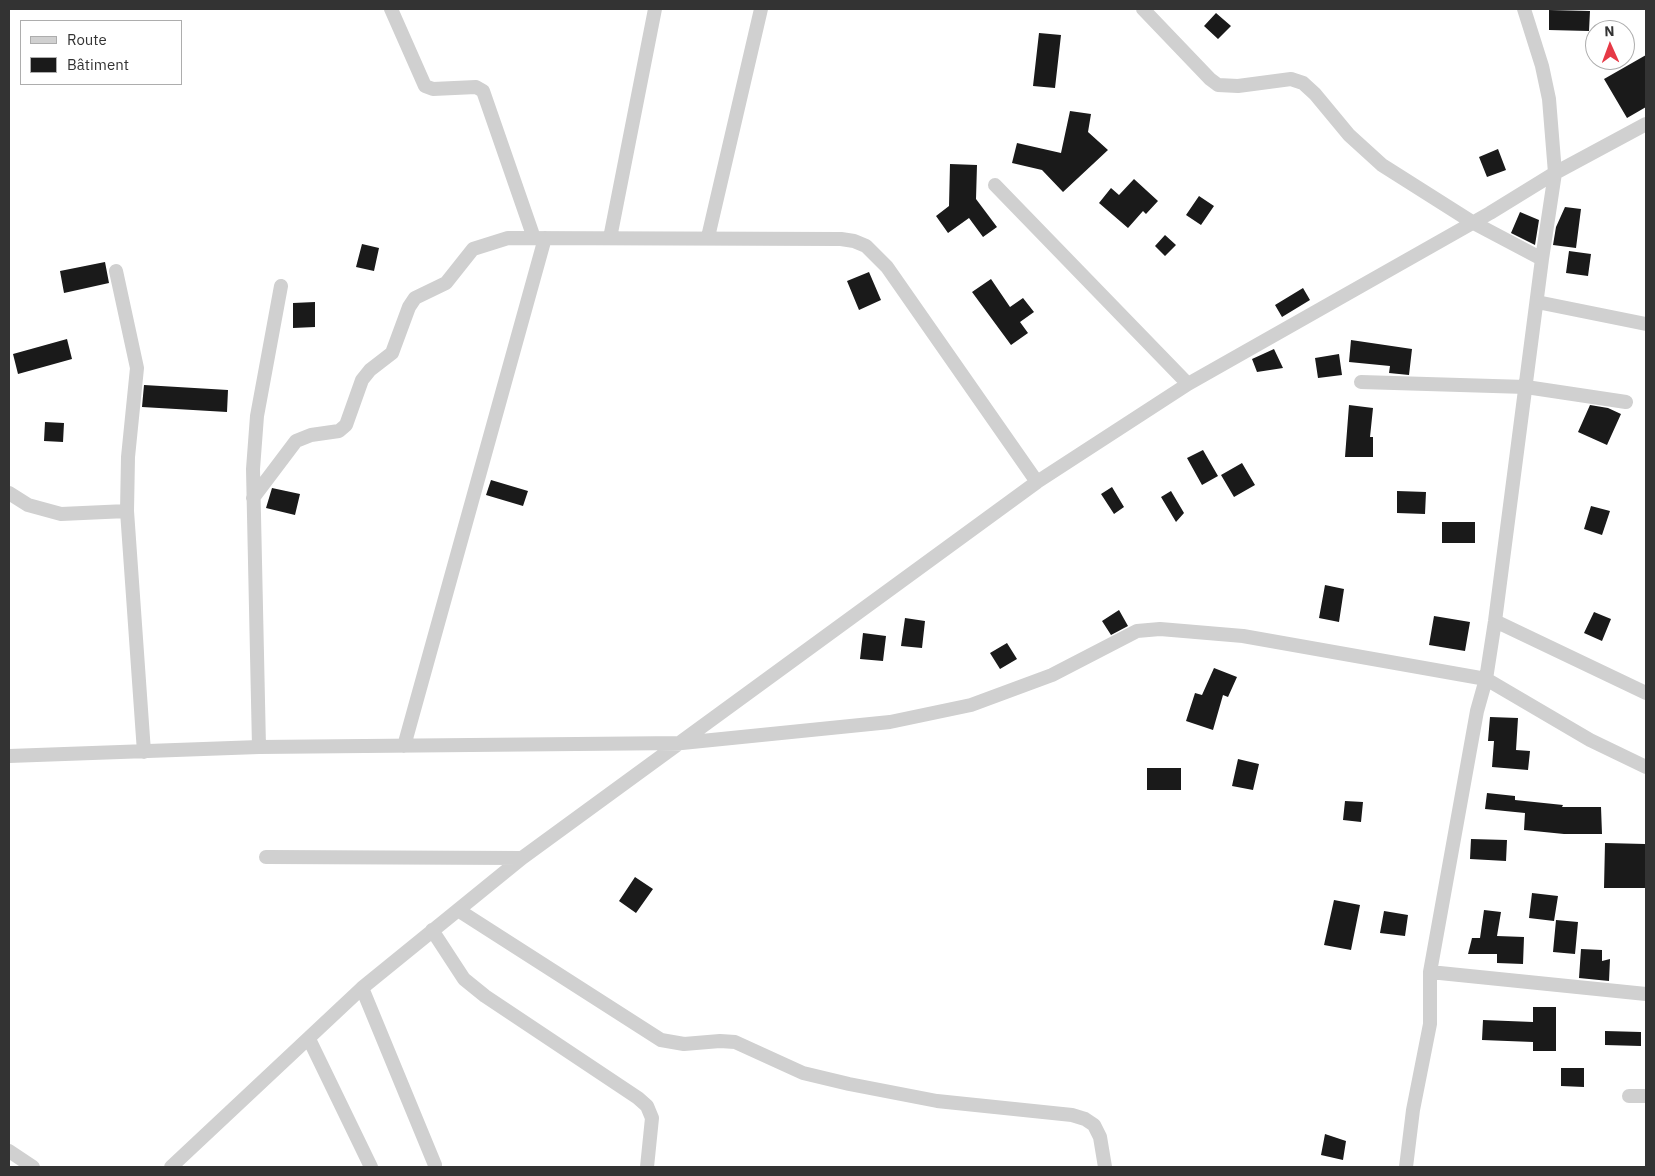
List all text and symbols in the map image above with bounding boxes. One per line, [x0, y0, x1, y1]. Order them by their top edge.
legend [20, 20, 182, 85]
north arrow [1585, 20, 1635, 70]
text: N [1604, 22, 1615, 40]
text: Route [67, 30, 107, 49]
text: Bâtiment [67, 55, 129, 74]

